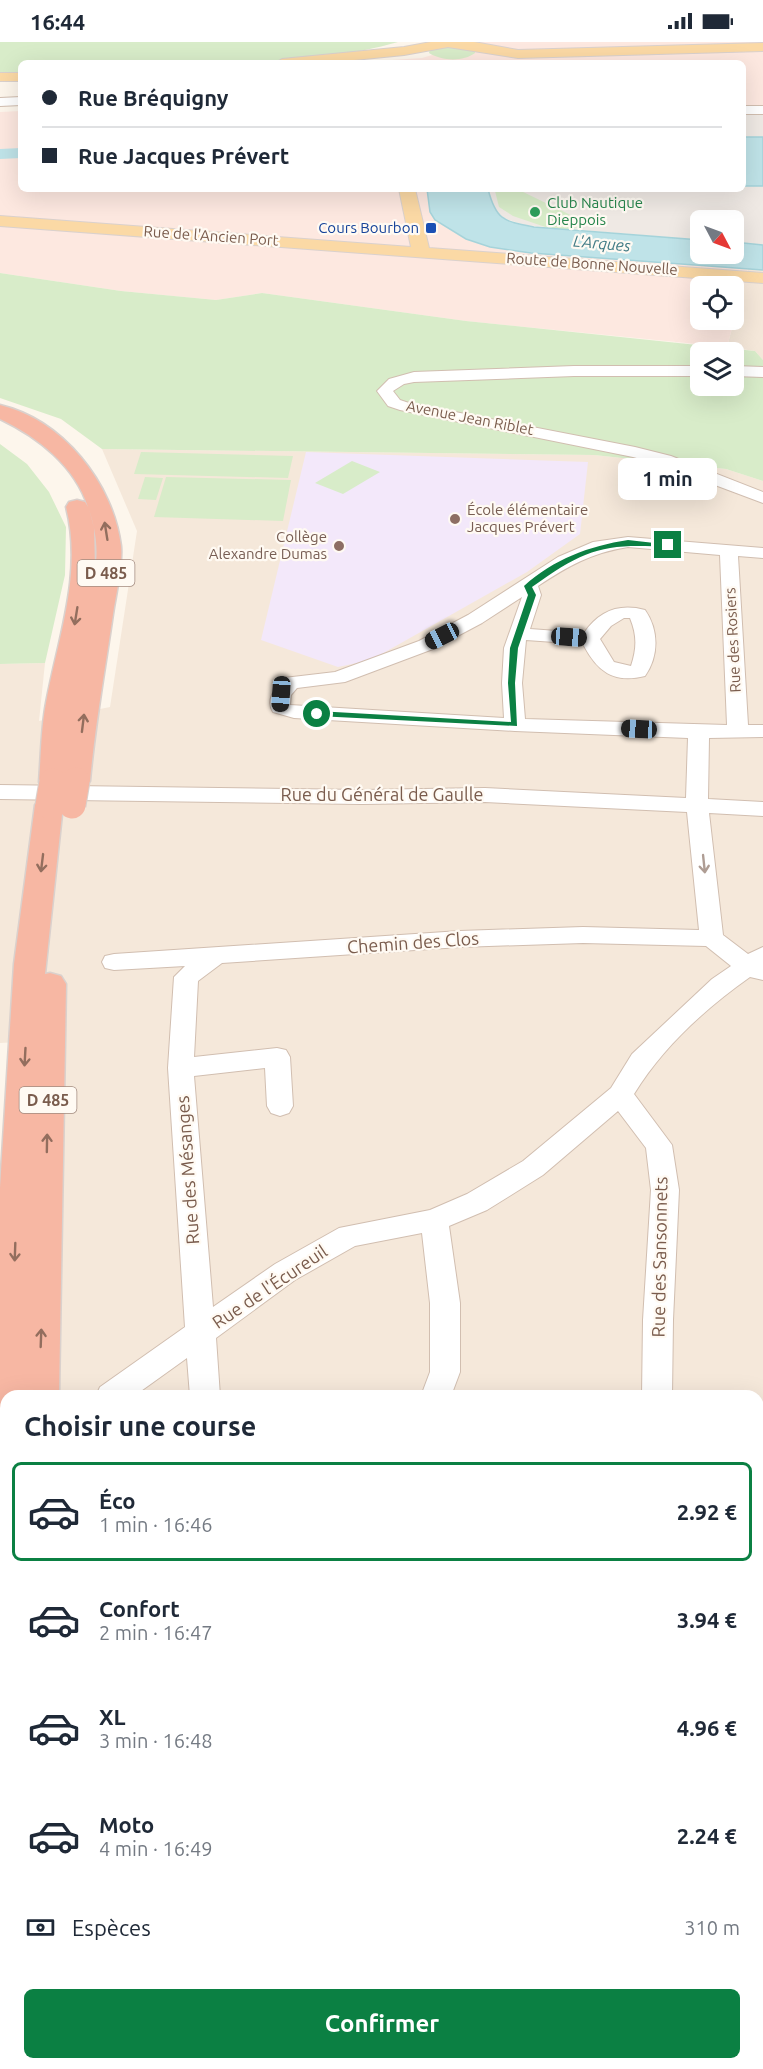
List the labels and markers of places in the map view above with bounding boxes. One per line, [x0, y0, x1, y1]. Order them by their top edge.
place label: Club Nautique Dieppois [547, 194, 643, 228]
marker: Club Nautique Dieppois [528, 205, 542, 219]
place label: Cours Bourbon [318, 219, 419, 236]
marker: Cours Bourbon [424, 221, 438, 235]
place label: École élémentaire Jacques Prévert [467, 501, 588, 535]
marker: École élémentaire Jacques Prévert [448, 512, 462, 526]
place label: Collège Alexandre Dumas [209, 528, 327, 562]
marker: Collège Alexandre Dumas [332, 539, 346, 553]

